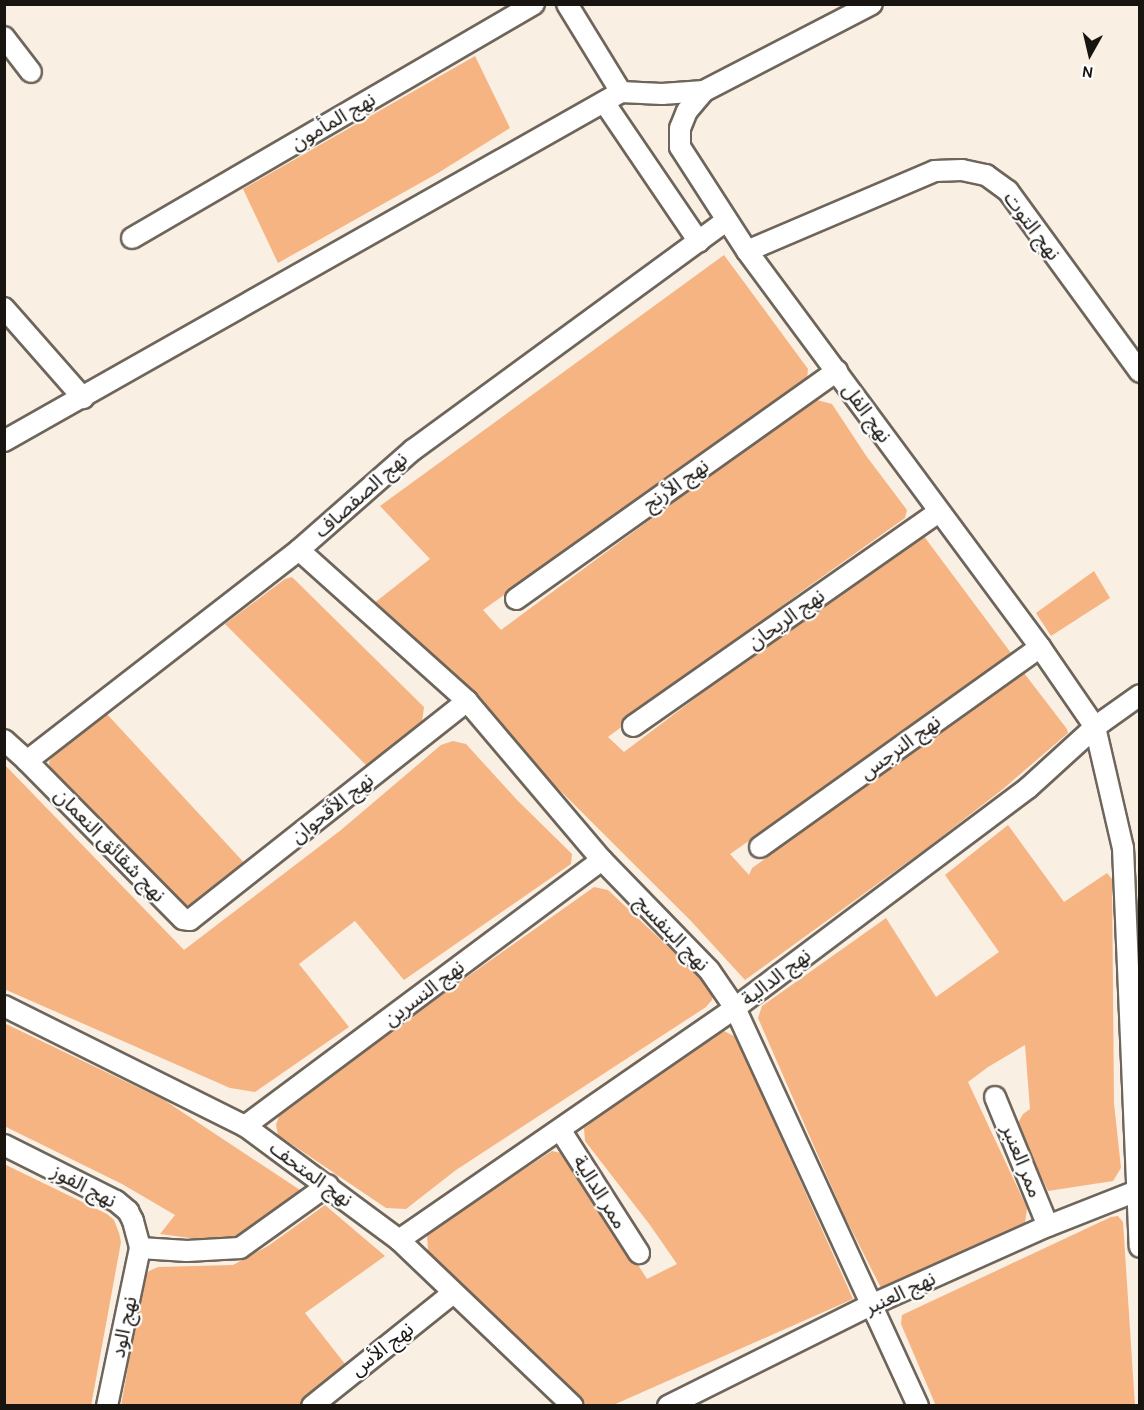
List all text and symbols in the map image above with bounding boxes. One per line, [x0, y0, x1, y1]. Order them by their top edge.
north arrow [1060, 24, 1120, 84]
text: N [1080, 62, 1094, 83]
street label: نهج المأمون [286, 87, 380, 155]
street label: نهج التوت [998, 187, 1066, 265]
street label: نهج الفل [837, 379, 897, 447]
street label: نهج الصفصاف [310, 447, 412, 543]
street label: نهج الأرنج [639, 454, 713, 516]
street label: نهج الريحان [743, 584, 829, 654]
street label: نهج النرجس [855, 710, 945, 784]
street label: نهج الأقحوان [286, 768, 378, 848]
street label: نهج شقائق النعمان [50, 783, 170, 907]
street label: نهج البنفسج [630, 890, 714, 976]
street label: نهج الدالية [736, 943, 816, 1011]
street label: نهج النسرين [379, 955, 469, 1031]
street label: ممر العنبر [996, 1121, 1048, 1201]
street label: نهج المتحف [265, 1136, 357, 1212]
street label: ممر الدالية [568, 1151, 632, 1233]
street label: نهج الفوز [48, 1159, 120, 1213]
street label: نهج العنبر [861, 1266, 939, 1320]
street label: نهج الود [106, 1294, 142, 1360]
street label: نهج الأس [346, 1317, 418, 1381]

